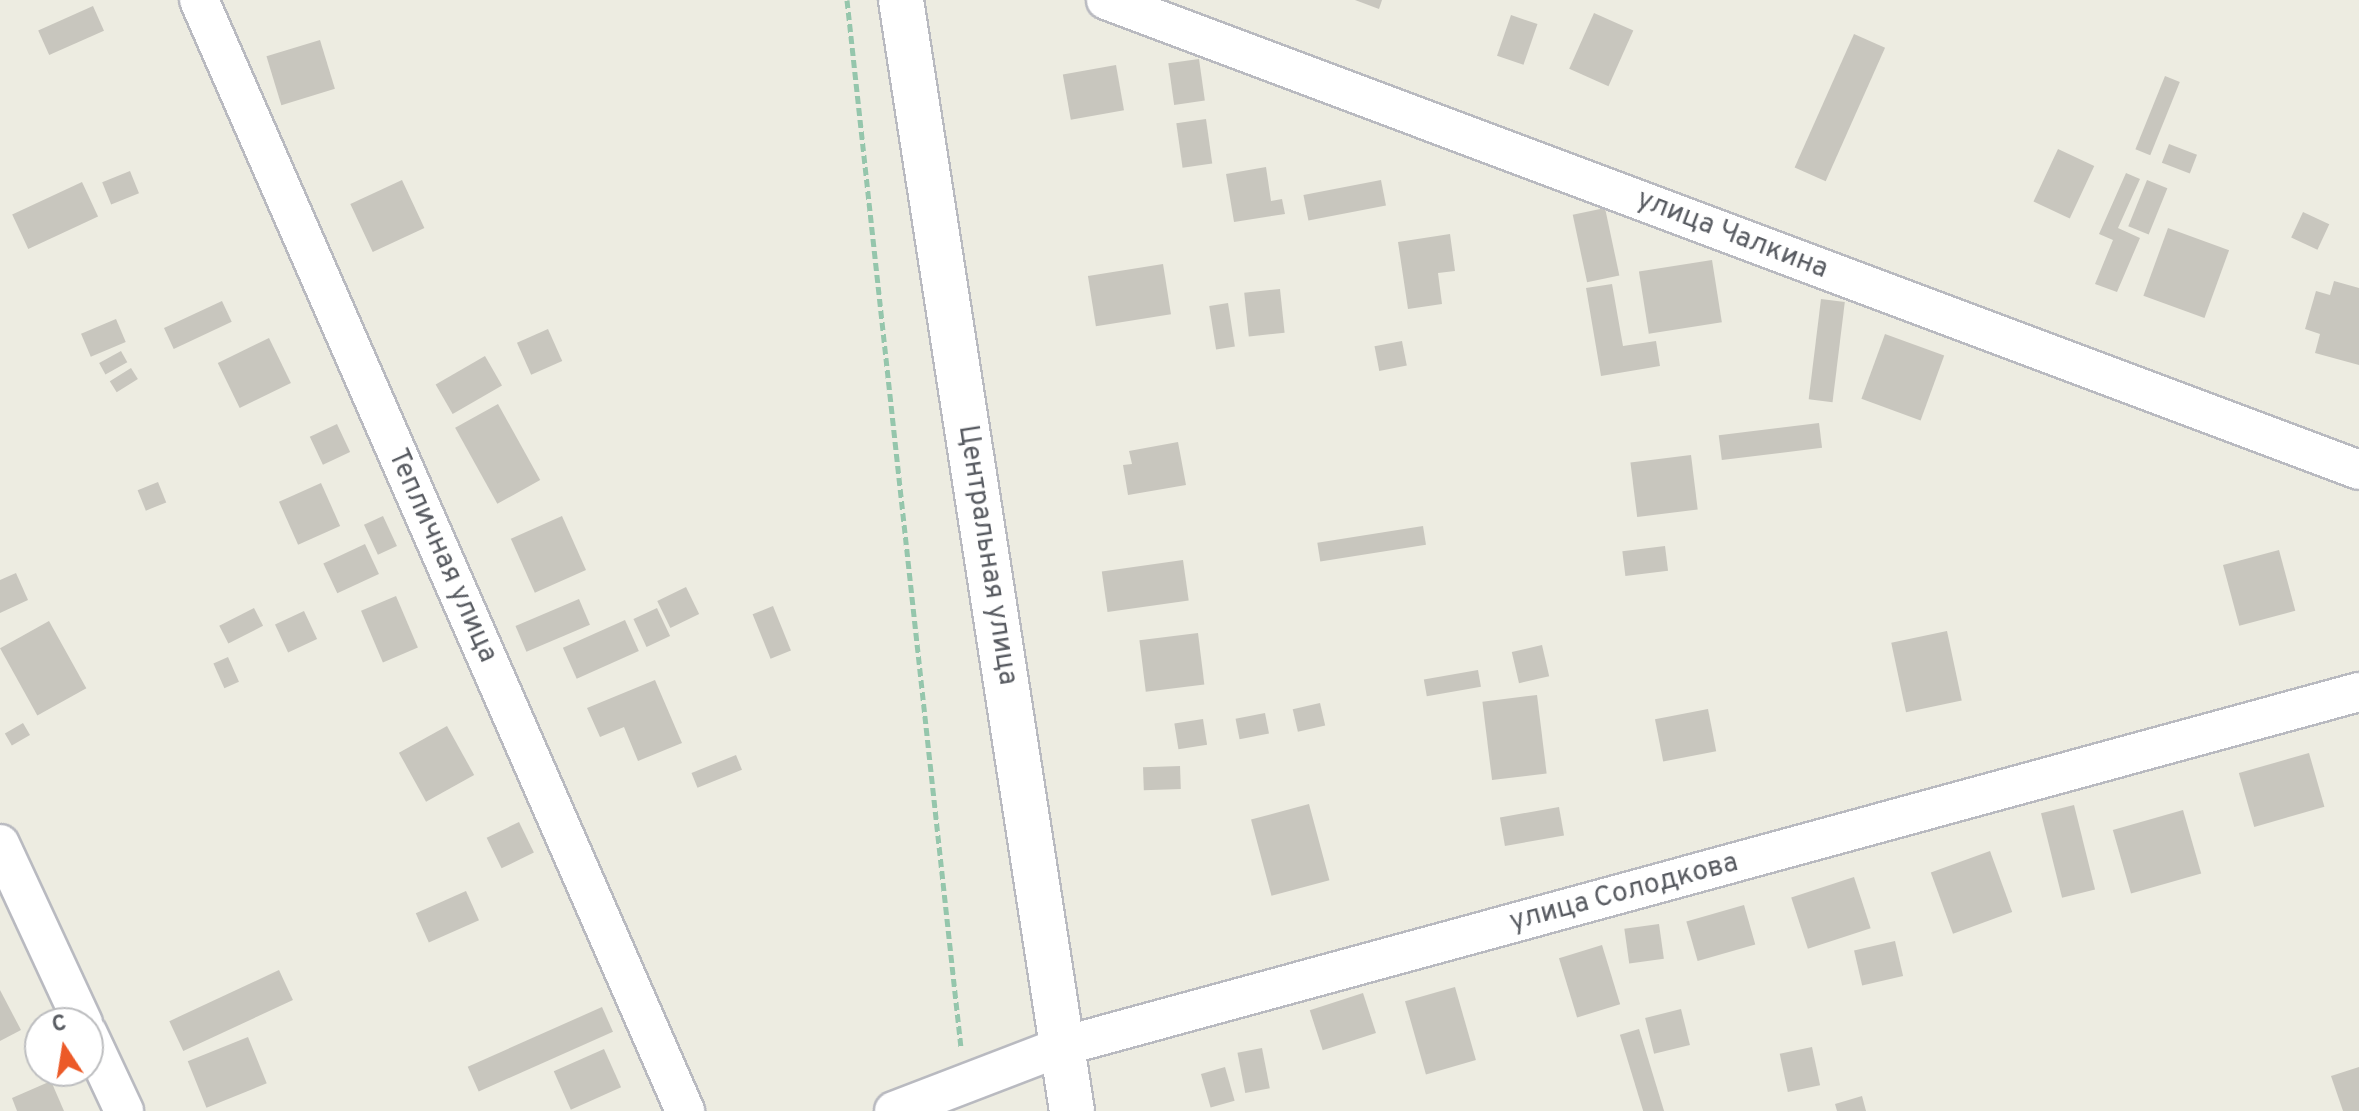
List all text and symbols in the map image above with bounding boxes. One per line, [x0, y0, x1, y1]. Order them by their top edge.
street label: улица Чалкина [1632, 183, 1832, 287]
street label: Центральная улица [950, 423, 1024, 687]
street label: Тепличная улица [380, 444, 504, 668]
street label: улица Солодкова [1506, 846, 1742, 940]
north arrow [24, 1007, 104, 1087]
text: С [50, 1010, 69, 1040]

